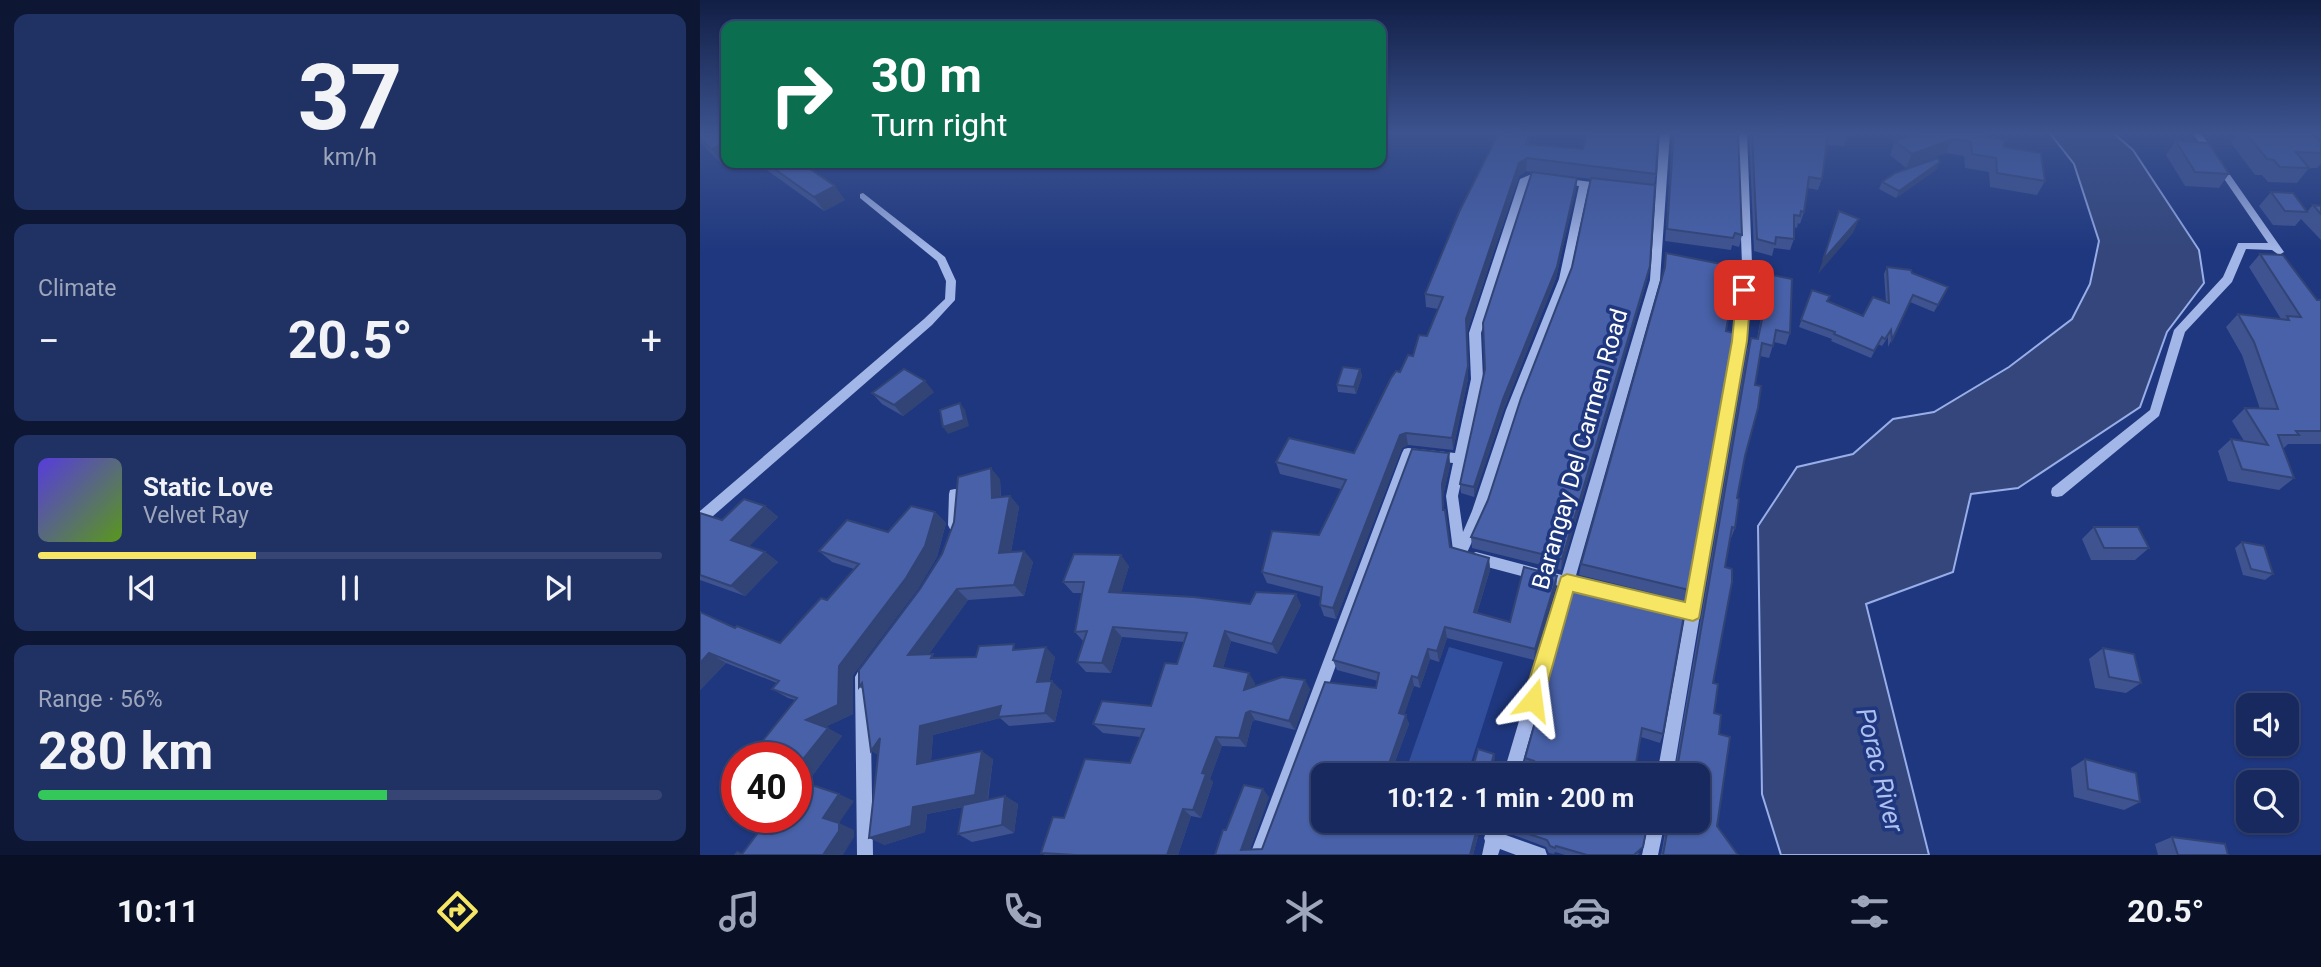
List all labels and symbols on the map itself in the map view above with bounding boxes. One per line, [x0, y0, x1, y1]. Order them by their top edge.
pin [1714, 260, 1774, 320]
street label: Barangay Del Carmen Road [1526, 305, 1634, 593]
position arrow [1496, 663, 1570, 737]
water label: Porac River [1850, 705, 1910, 837]
speed limit sign: 40 [721, 742, 812, 833]

